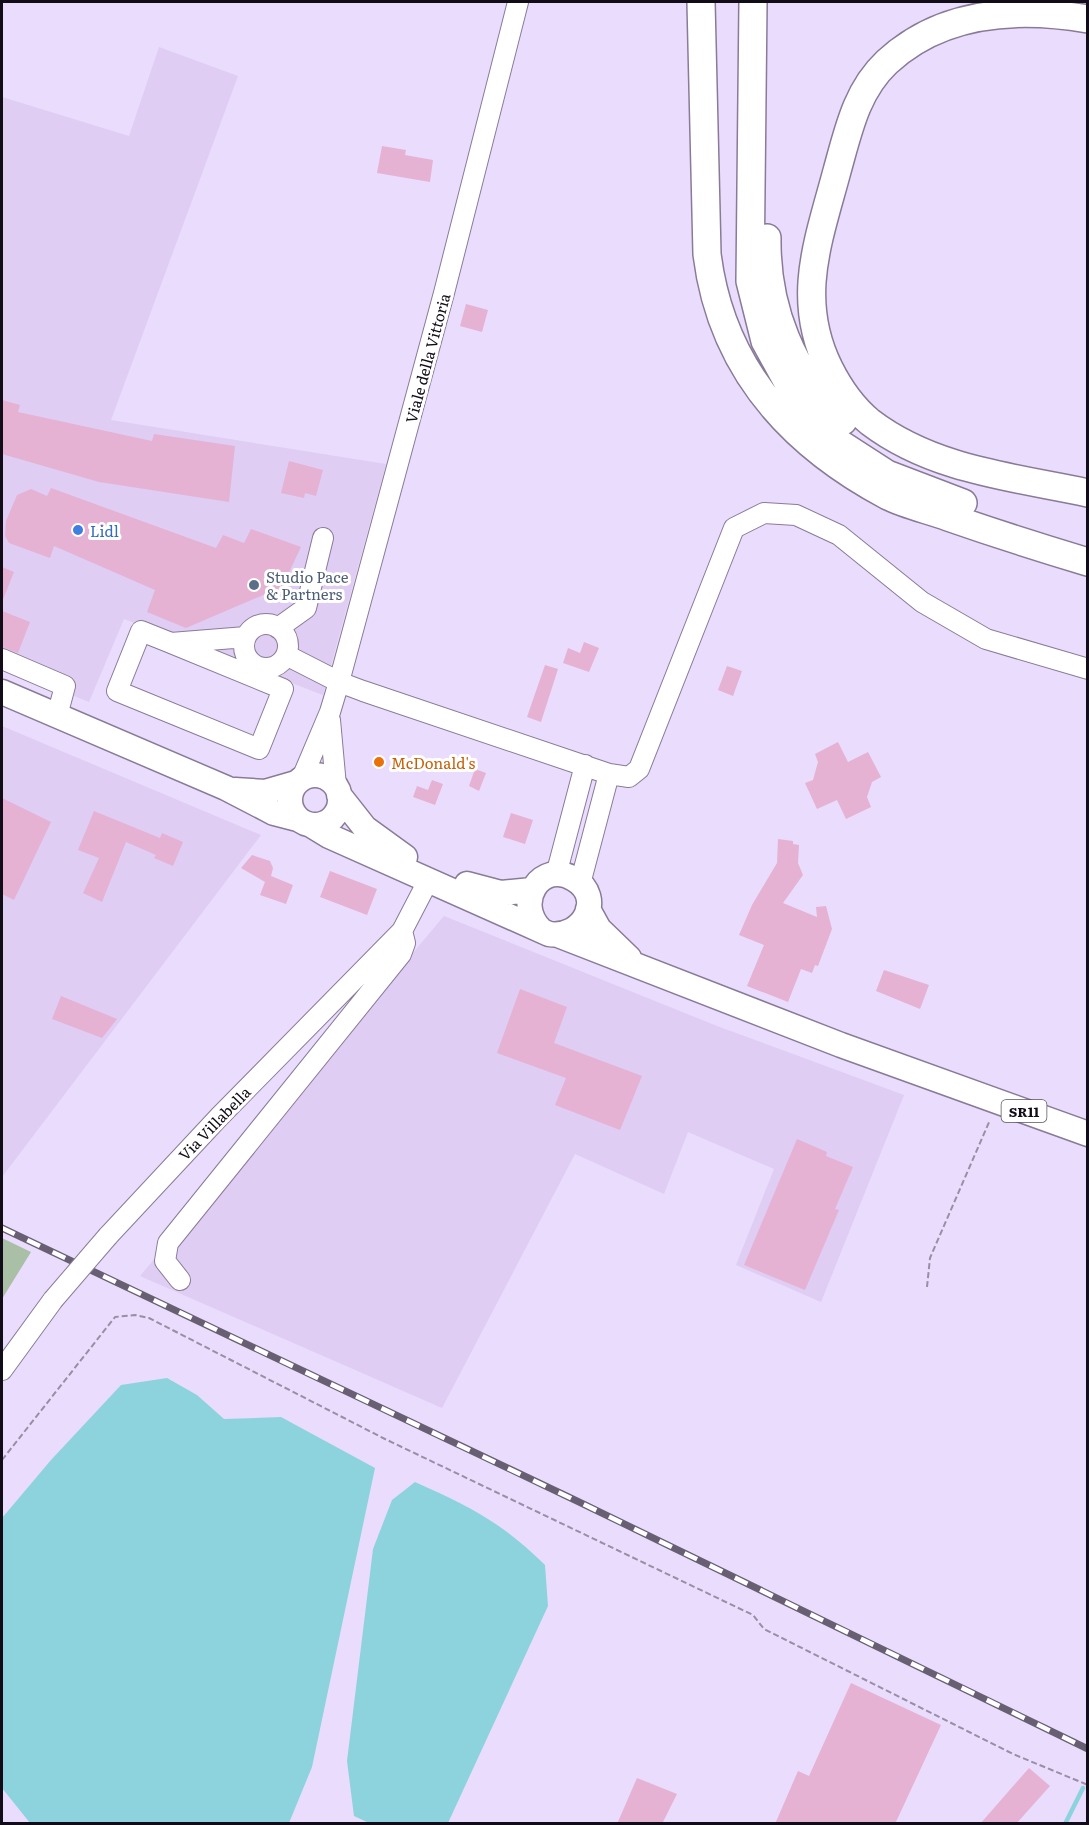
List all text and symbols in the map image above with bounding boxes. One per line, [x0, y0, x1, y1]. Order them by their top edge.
street label: Viale della Vittoria [399, 290, 456, 426]
place label: Lidl [90, 519, 119, 542]
marker: Lidl [71, 523, 85, 537]
place label: Studio Pace & Partners [266, 565, 349, 605]
marker: Studio Pace & Partners [247, 578, 261, 592]
place label: McDonald's [391, 751, 475, 774]
marker: McDonald's [372, 755, 386, 769]
street label: Via Villabella [173, 1080, 256, 1165]
road number: SR11 [1002, 1100, 1046, 1122]

